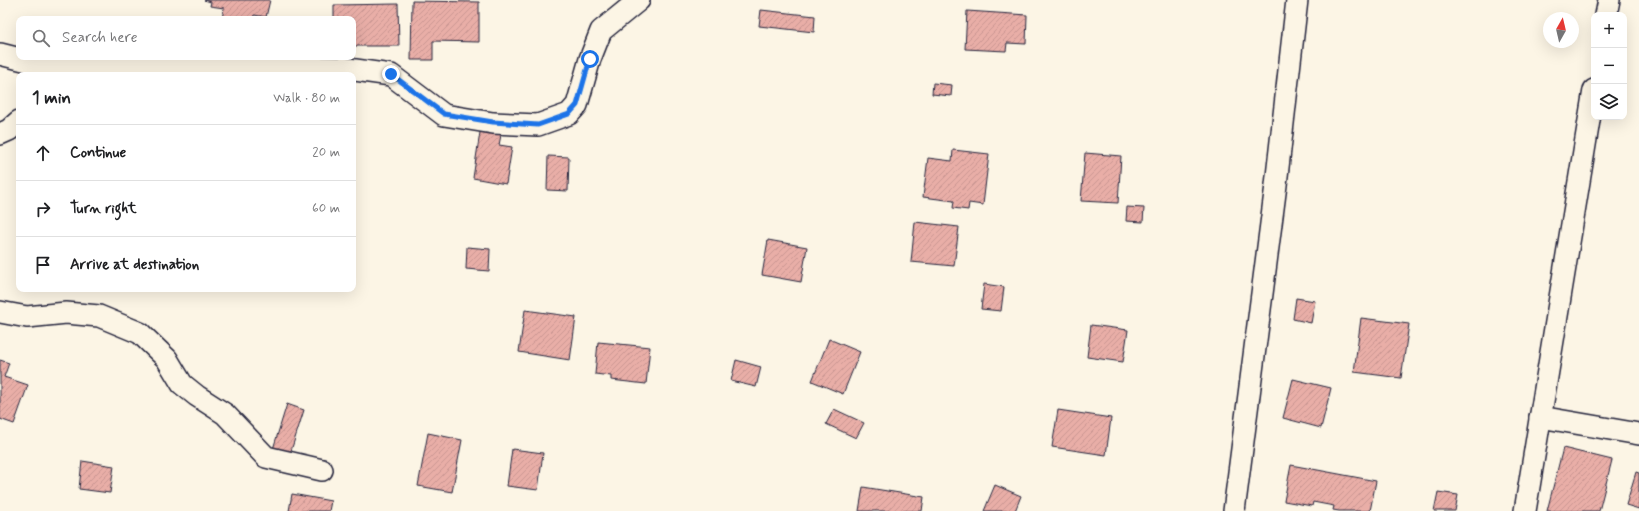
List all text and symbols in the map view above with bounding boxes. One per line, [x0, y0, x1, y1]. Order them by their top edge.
north arrow [1543, 12, 1579, 48]
map controls [1591, 12, 1627, 120]
button: + [1591, 12, 1627, 48]
search box [16, 16, 356, 60]
icon: search [30, 27, 52, 49]
text: Search here [62, 28, 138, 48]
button: − [1591, 48, 1627, 84]
route start [581, 50, 599, 68]
route end [382, 65, 400, 83]
button: layers [1591, 84, 1627, 120]
text: 1 min [32, 87, 71, 109]
text: Walk · 80 m [273, 90, 340, 107]
icon: ahead [32, 142, 54, 164]
text: Continue [70, 143, 126, 163]
text: 20 m [312, 144, 340, 161]
icon: right [32, 198, 54, 220]
text: Turn right [70, 199, 137, 219]
text: 60 m [312, 200, 340, 217]
icon: arrive [32, 254, 54, 276]
text: Arrive at destination [70, 255, 199, 275]

